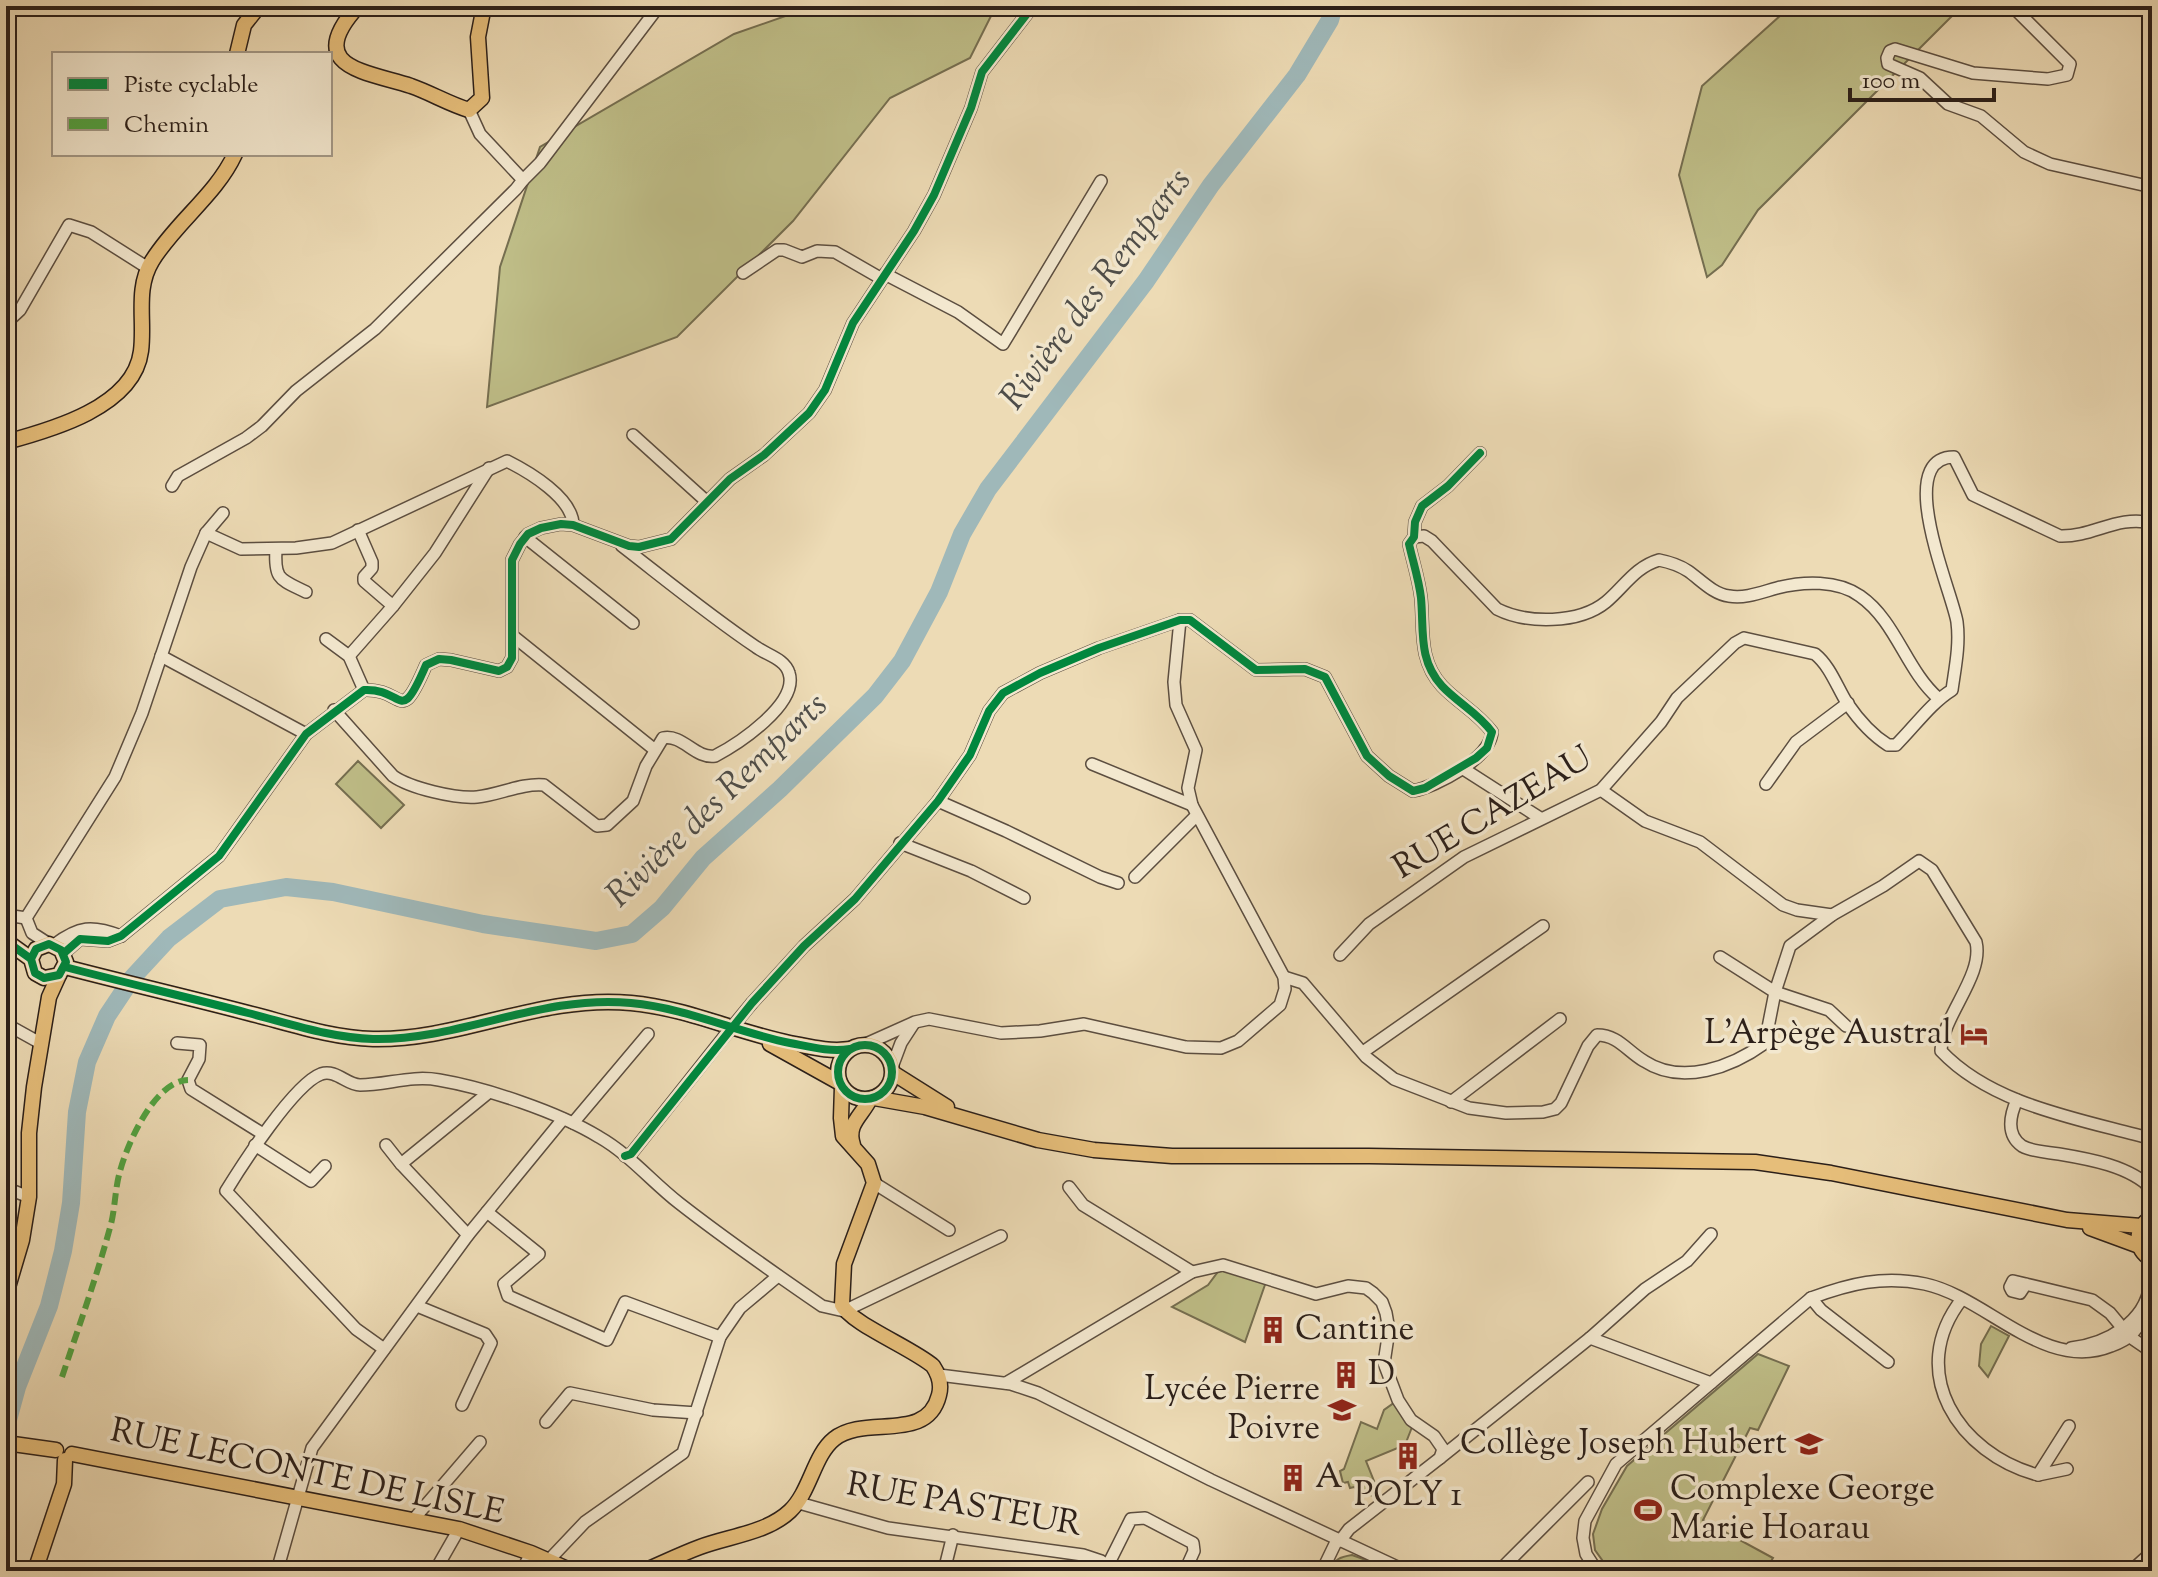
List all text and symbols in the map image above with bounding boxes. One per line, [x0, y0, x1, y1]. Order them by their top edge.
legend [52, 52, 332, 156]
scale bar [1850, 52, 1994, 102]
text: 100 m [1862, 65, 1920, 99]
text: Piste cyclable [124, 69, 259, 103]
text: Chemin [124, 109, 209, 143]
water label: Rivière des Remparts [989, 158, 1205, 422]
water label: Rivière des Remparts [595, 681, 841, 921]
street label: RUE CAZEAU [1384, 735, 1602, 893]
place label: L'Arpège Austral [1705, 1010, 1952, 1059]
hotel icon: L'Arpège Austral [1959, 1019, 1989, 1049]
place label: Cantine [1295, 1306, 1414, 1355]
building icon: Cantine [1258, 1315, 1288, 1345]
place label: D [1368, 1351, 1395, 1400]
building icon: D [1331, 1360, 1361, 1390]
place label: Lycée Pierre Poivre [1145, 1366, 1320, 1454]
school or university icon: Lycée Pierre Poivre [1327, 1395, 1357, 1425]
street label: RUE LECONTE DE LISLE [106, 1407, 508, 1539]
place label: Collège Joseph Hubert [1460, 1420, 1787, 1469]
school or university icon: Collège Joseph Hubert [1794, 1429, 1824, 1459]
building icon: POLY 1 [1393, 1441, 1423, 1471]
place label: A [1315, 1454, 1343, 1503]
street label: RUE PASTEUR [843, 1461, 1086, 1551]
building icon: A [1278, 1463, 1308, 1493]
place label: Complexe George Marie Hoarau [1670, 1466, 1935, 1554]
place label: POLY 1 [1354, 1472, 1462, 1521]
sports icon: Complexe George Marie Hoarau [1633, 1495, 1663, 1525]

